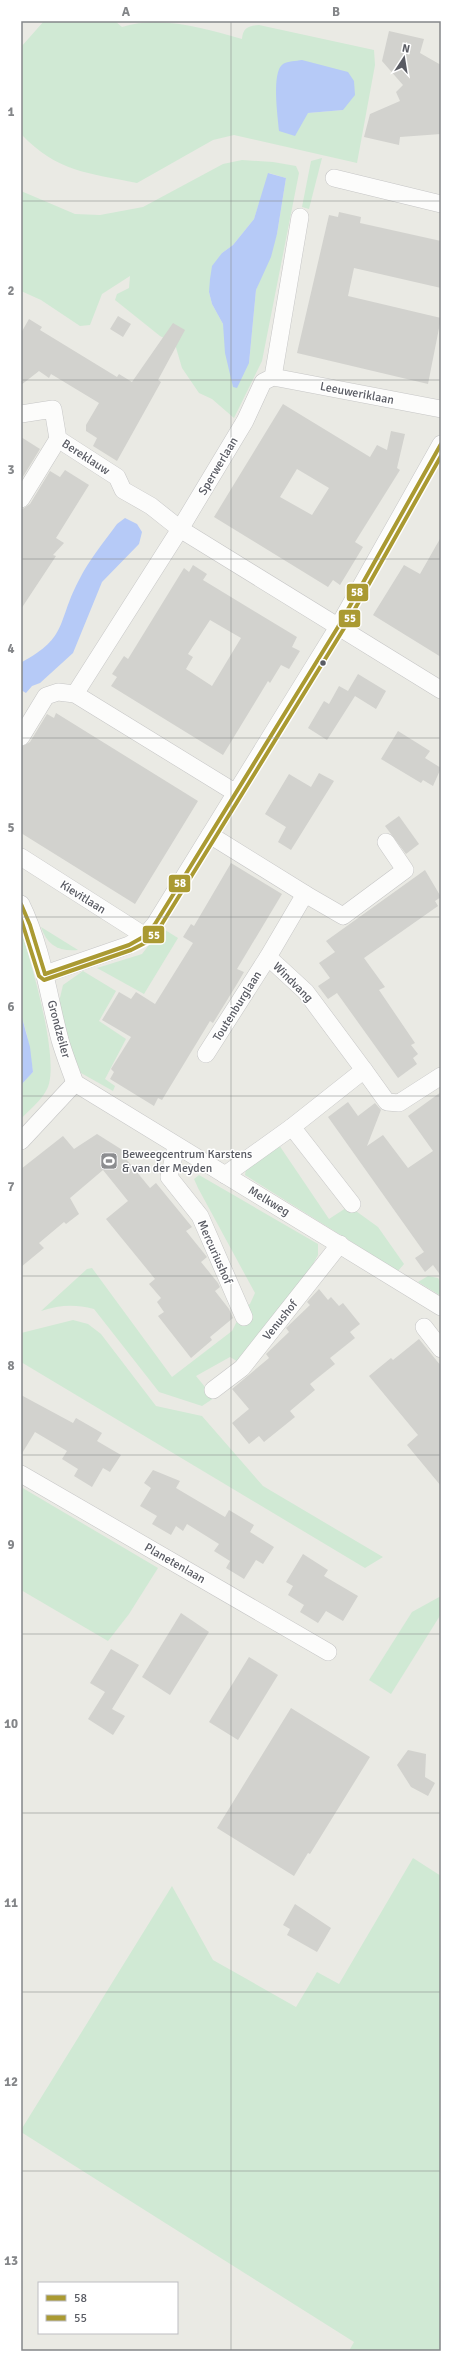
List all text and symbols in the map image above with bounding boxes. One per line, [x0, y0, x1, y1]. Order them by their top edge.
text: A [122, 4, 131, 20]
text: B [332, 4, 340, 20]
north arrow [384, 38, 424, 78]
text: N [401, 42, 411, 56]
text: 1 [7, 104, 15, 120]
text: 2 [7, 283, 15, 299]
street label: Leeuweriklaan [319, 379, 395, 408]
street label: Sperwerlaan [195, 435, 242, 498]
street label: Bereklauw [59, 436, 113, 479]
text: 3 [7, 462, 15, 478]
line badge: 58 [346, 583, 369, 602]
text: 58 [351, 586, 363, 599]
line badge: 55 [338, 609, 361, 628]
text: 55 [344, 612, 356, 625]
text: 4 [7, 641, 15, 657]
unlabelled marker [318, 658, 328, 668]
text: 5 [7, 820, 15, 836]
line badge: 58 [168, 874, 191, 893]
street label: Kievitlaan [57, 877, 108, 917]
text: 58 [174, 877, 186, 890]
line badge: 55 [142, 925, 165, 944]
text: 55 [148, 929, 160, 942]
street label: Windvang [269, 959, 316, 1006]
street label: Toutenburglaan [210, 968, 265, 1044]
text: 6 [7, 999, 15, 1015]
street label: Grondzeiler [44, 999, 74, 1060]
place label: Beweegcentrum Karstens & van der Meyden [122, 1147, 252, 1176]
sports icon: Beweegcentrum Karstens & van der Meyden [99, 1151, 119, 1171]
text: 7 [7, 1179, 15, 1195]
street label: Melkweg [245, 1183, 292, 1220]
street label: Mercuriushof [194, 1218, 236, 1287]
street label: Venushof [260, 1296, 302, 1343]
text: 8 [7, 1358, 15, 1374]
text: 9 [7, 1537, 15, 1553]
street label: Planetenlaan [142, 1540, 208, 1587]
text: 10 [4, 1716, 18, 1732]
text: 11 [4, 1895, 18, 1911]
text: 12 [4, 2074, 18, 2090]
text: 13 [4, 2253, 18, 2269]
legend [38, 2282, 178, 2334]
text: 58 [74, 2291, 87, 2306]
text: 55 [74, 2311, 87, 2326]

